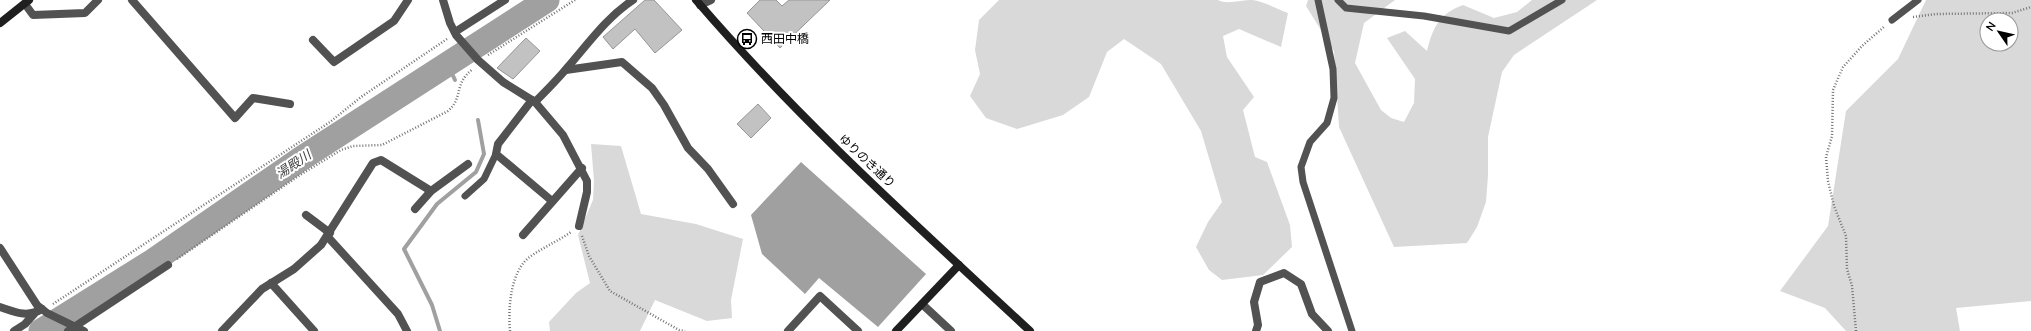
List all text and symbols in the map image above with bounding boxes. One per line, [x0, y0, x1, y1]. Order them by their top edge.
north arrow [1979, 12, 2019, 52]
text: N [1983, 19, 2000, 34]
bus stop icon: 西田中橋 [736, 28, 758, 50]
place label: 西田中橋 [761, 31, 809, 47]
street label: ゆりのき通り [835, 131, 899, 191]
water label: 湯殿川 [272, 145, 316, 183]

